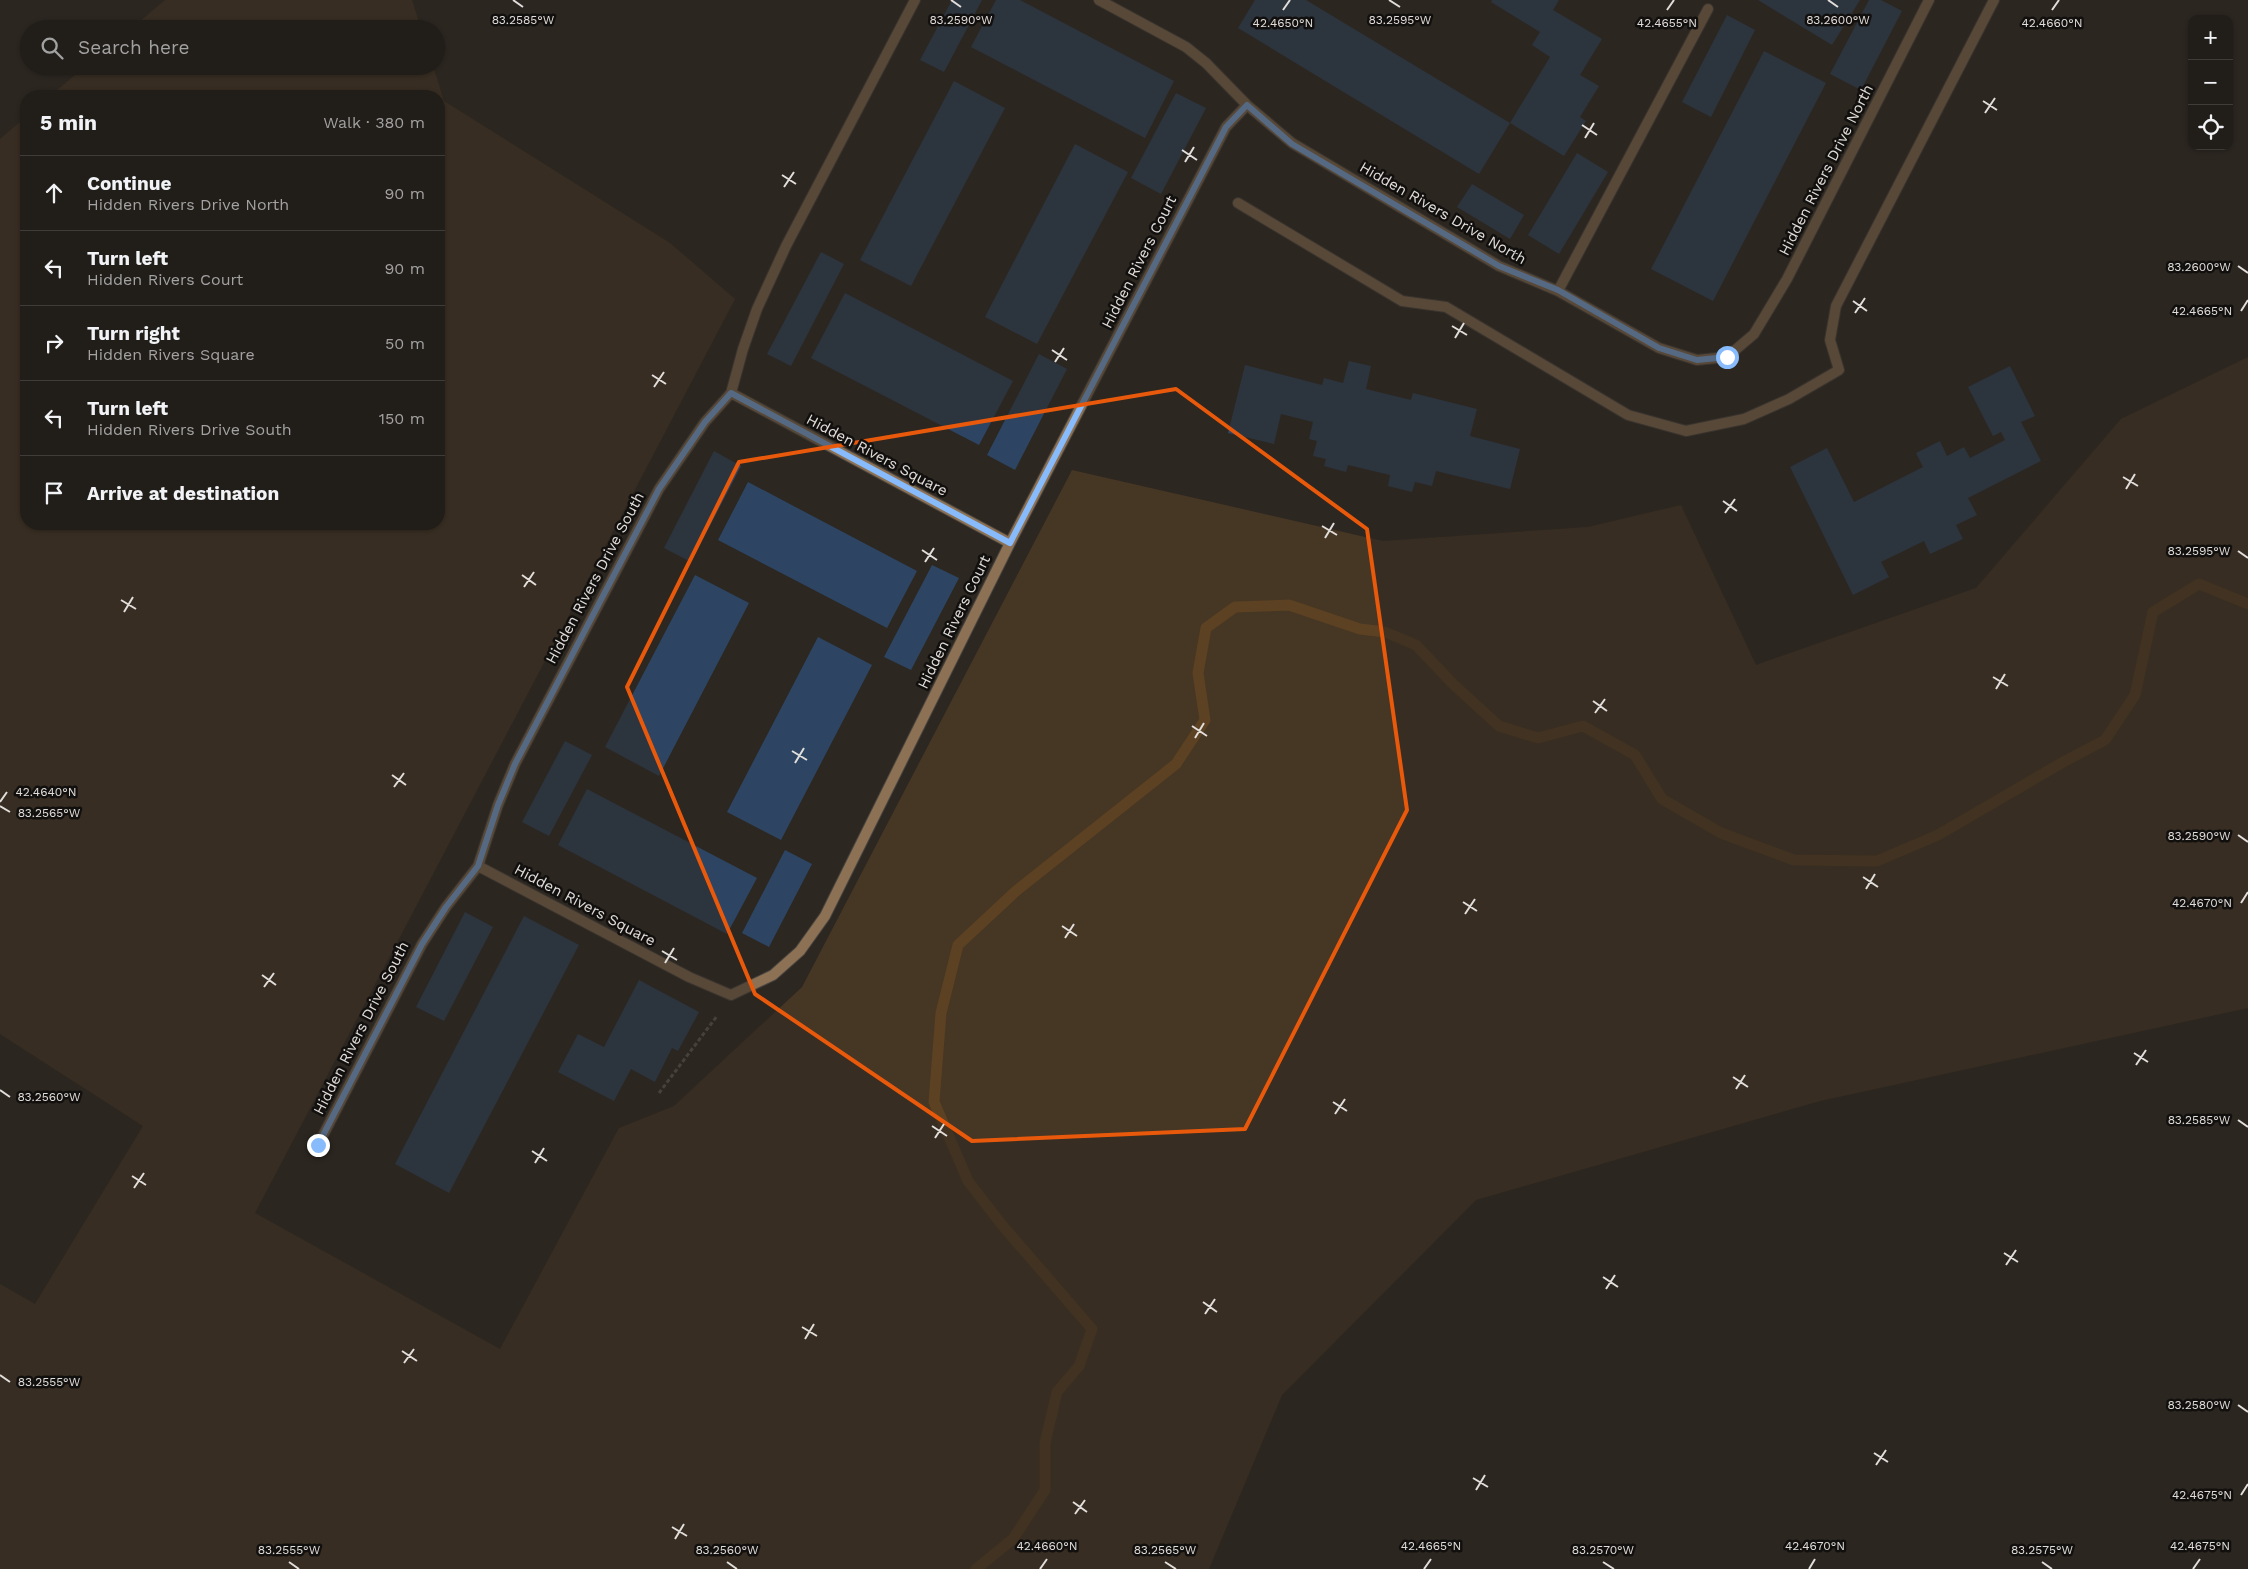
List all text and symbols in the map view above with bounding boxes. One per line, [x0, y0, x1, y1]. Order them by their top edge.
text: 83.2585°W [492, 13, 555, 27]
text: 83.2590°W [929, 13, 993, 27]
text: 83.2595°W [1369, 13, 1432, 27]
text: 83.2600°W [1806, 13, 1870, 27]
map controls [2188, 15, 2233, 150]
button: + [2188, 15, 2233, 60]
text: 42.4650°N [1253, 16, 1313, 30]
text: 42.4655°N [1637, 16, 1697, 30]
text: 42.4660°N [2021, 16, 2083, 30]
search box [20, 20, 445, 75]
icon: search [38, 34, 66, 62]
text: Search here [78, 36, 189, 59]
button: − [2188, 60, 2233, 105]
street label: Hidden Rivers Drive North [1775, 81, 1877, 259]
button: locate [2188, 105, 2233, 150]
text: 5 min [40, 110, 97, 135]
text: Walk · 380 m [323, 113, 425, 132]
street label: Hidden Rivers Drive North [1356, 158, 1530, 268]
text: Continue [87, 172, 171, 195]
icon: ahead [40, 179, 68, 207]
text: 90 m [384, 184, 425, 203]
street label: Hidden Rivers Court [1098, 192, 1181, 331]
text: Hidden Rivers Drive North [87, 195, 289, 214]
text: Turn left [87, 247, 168, 270]
icon: left [40, 254, 68, 282]
text: 90 m [384, 259, 425, 278]
text: 83.2600°W [2167, 260, 2231, 274]
text: Hidden Rivers Court [87, 270, 243, 289]
text: 42.4665°N [2172, 304, 2232, 318]
text: Turn right [87, 322, 180, 345]
icon: right [40, 329, 68, 357]
text: 50 m [385, 334, 425, 353]
text: Hidden Rivers Square [87, 345, 255, 364]
route start [1716, 346, 1739, 369]
text: Turn left [87, 397, 168, 420]
icon: left [40, 404, 68, 432]
text: 150 m [379, 409, 425, 428]
street label: Hidden Rivers Square [803, 410, 951, 500]
text: Hidden Rivers Drive South [87, 420, 292, 439]
icon: arrive [40, 479, 68, 507]
text: Arrive at destination [87, 482, 279, 505]
street label: Hidden Rivers Drive South [542, 489, 648, 667]
text: 83.2595°W [2168, 544, 2231, 558]
street label: Hidden Rivers Court [914, 552, 995, 692]
text: 42.4640°N [15, 785, 77, 799]
text: 83.2565°W [18, 806, 81, 820]
text: 83.2590°W [2167, 829, 2231, 843]
street label: Hidden Rivers Square [511, 860, 659, 950]
text: 42.4670°N [2172, 896, 2232, 910]
street label: Hidden Rivers Drive South [309, 938, 413, 1118]
text: 83.2560°W [17, 1090, 81, 1104]
text: 83.2585°W [2168, 1113, 2231, 1127]
route end [307, 1134, 330, 1157]
text: 83.2555°W [18, 1375, 81, 1389]
text: 83.2580°W [2167, 1398, 2231, 1412]
text: 42.4675°N [2172, 1488, 2232, 1502]
text: 42.4660°N [1016, 1539, 1078, 1553]
text: 42.4665°N [1401, 1539, 1461, 1553]
text: 42.4670°N [1785, 1539, 1845, 1553]
text: 42.4675°N [2170, 1539, 2230, 1553]
text: 83.2555°W [258, 1543, 321, 1557]
text: 83.2560°W [695, 1543, 759, 1557]
text: 83.2565°W [1134, 1543, 1197, 1557]
text: 83.2570°W [1572, 1543, 1635, 1557]
text: 83.2575°W [2011, 1543, 2074, 1557]

